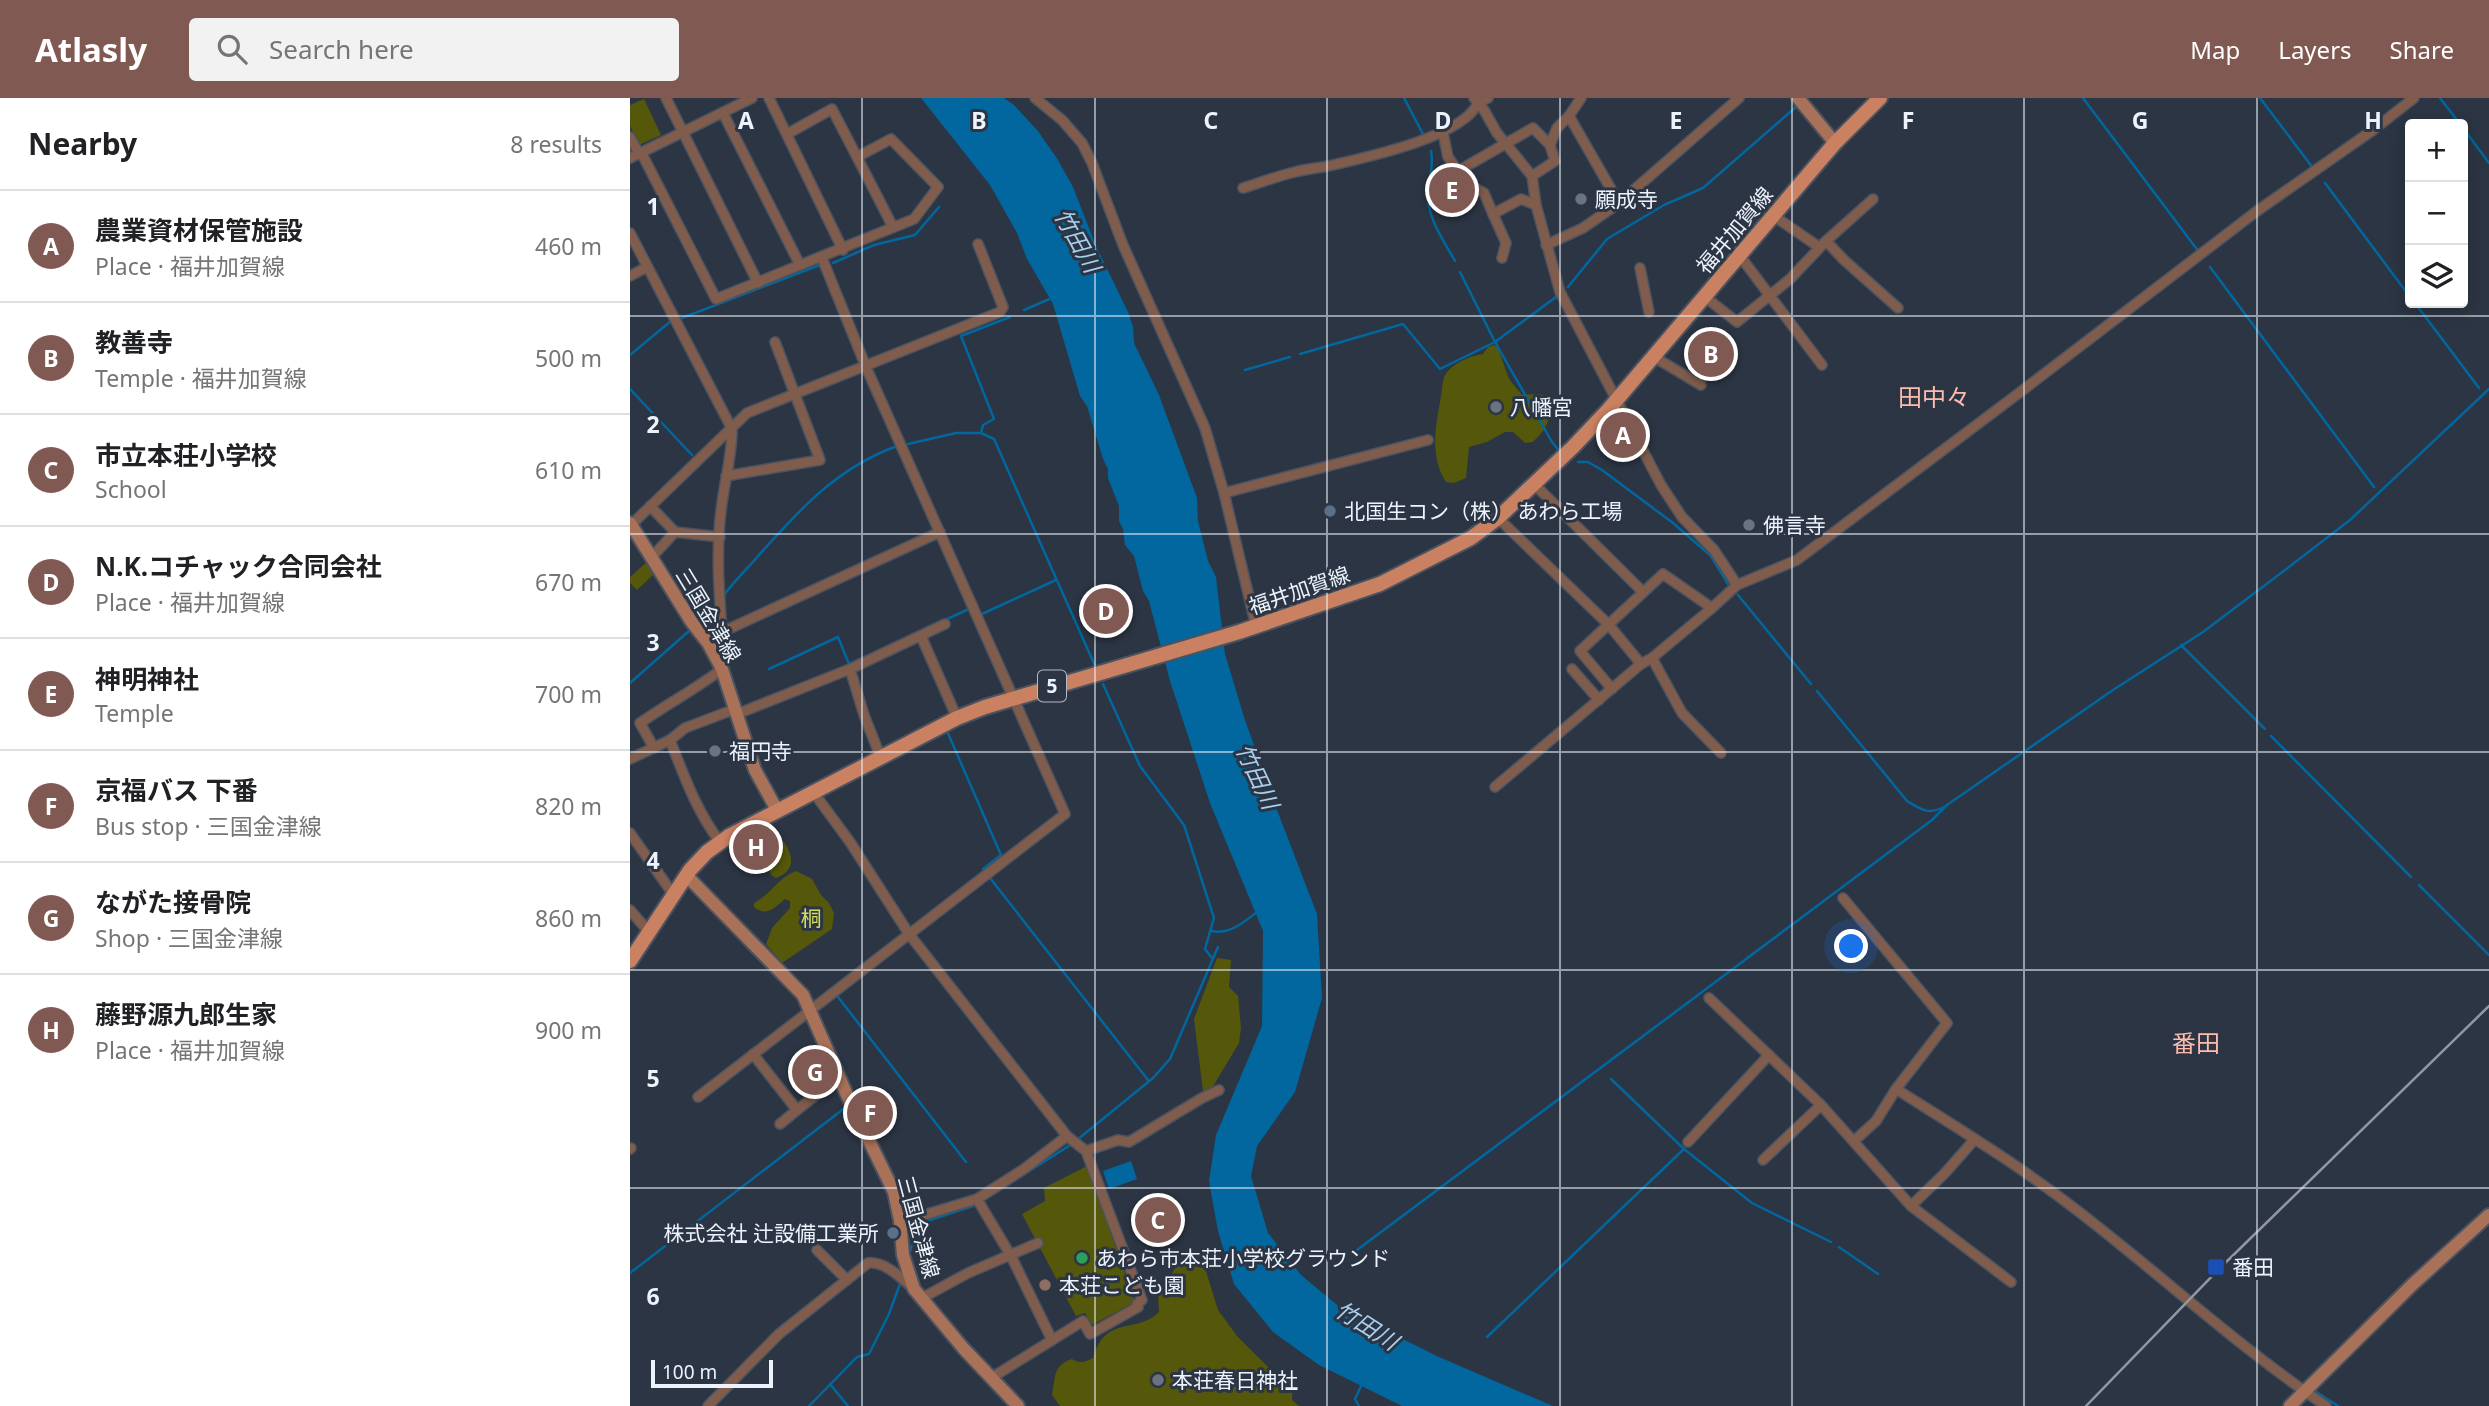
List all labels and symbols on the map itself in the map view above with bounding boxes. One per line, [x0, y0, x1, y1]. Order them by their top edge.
text: A [738, 104, 754, 136]
text: B [971, 104, 987, 136]
text: C [1204, 104, 1219, 136]
text: D [1435, 104, 1451, 136]
text: E [1670, 104, 1682, 136]
text: F [1902, 104, 1914, 136]
text: G [2132, 104, 2148, 136]
text: H [2364, 104, 2382, 136]
pin: E [1429, 164, 1475, 216]
street label: 福井加賀線 [1690, 181, 1778, 279]
place label: 願成寺 [1595, 185, 1658, 213]
text: 1 [646, 190, 660, 222]
marker: 願成寺 [1573, 191, 1589, 207]
water label: 竹田川 [1047, 202, 1110, 281]
pin: B [1688, 328, 1734, 380]
district label: 田中々 [1898, 380, 1970, 413]
place label: 八幡宮 [1510, 393, 1573, 421]
marker: 八幡宮 [1488, 399, 1504, 415]
text: 2 [646, 408, 660, 440]
pin: A [1600, 409, 1646, 461]
place label: 北国生コン（株） あわら工場 [1344, 497, 1622, 525]
marker: 北国生コン（株） あわら工場 [1322, 503, 1338, 519]
place label: 佛言寺 [1763, 511, 1826, 539]
marker: 佛言寺 [1741, 517, 1757, 533]
street label: 福井加賀線 [1245, 560, 1353, 620]
street label: 三国金津線 [670, 563, 748, 667]
pin: D [1083, 585, 1129, 637]
text: 3 [646, 626, 660, 658]
road number: 5 [1038, 670, 1066, 702]
place label: 福円寺 [729, 737, 792, 765]
water label: 竹田川 [1229, 738, 1288, 817]
marker: 福円寺 [707, 743, 723, 759]
pin: H [733, 821, 779, 873]
text: 4 [646, 844, 660, 876]
park label: 桐 [801, 904, 822, 932]
your location [1834, 929, 1868, 963]
district label: 番田 [2172, 1026, 2220, 1059]
pin: G [792, 1046, 838, 1098]
text: 5 [646, 1062, 660, 1094]
pin: F [847, 1087, 893, 1139]
street label: 三国金津線 [892, 1173, 946, 1281]
pin: C [1135, 1194, 1181, 1246]
place label: 株式会社 辻設備工業所 [664, 1219, 879, 1247]
marker: 株式会社 辻設備工業所 [885, 1225, 901, 1241]
place label: あわら市本荘小学校グラウンド [1096, 1244, 1390, 1272]
marker: あわら市本荘小学校グラウンド [1074, 1250, 1090, 1266]
place label: 番田 [2232, 1253, 2274, 1281]
marker: 番田 [2206, 1257, 2226, 1277]
place label: 本荘こども園 [1059, 1271, 1185, 1299]
marker: 本荘こども園 [1037, 1277, 1053, 1293]
text: 6 [646, 1280, 660, 1312]
water label: 竹田川 [1329, 1293, 1407, 1358]
scale bar [651, 1357, 774, 1389]
place label: 本荘春日神社 [1172, 1366, 1298, 1394]
marker: 本荘春日神社 [1150, 1372, 1166, 1388]

